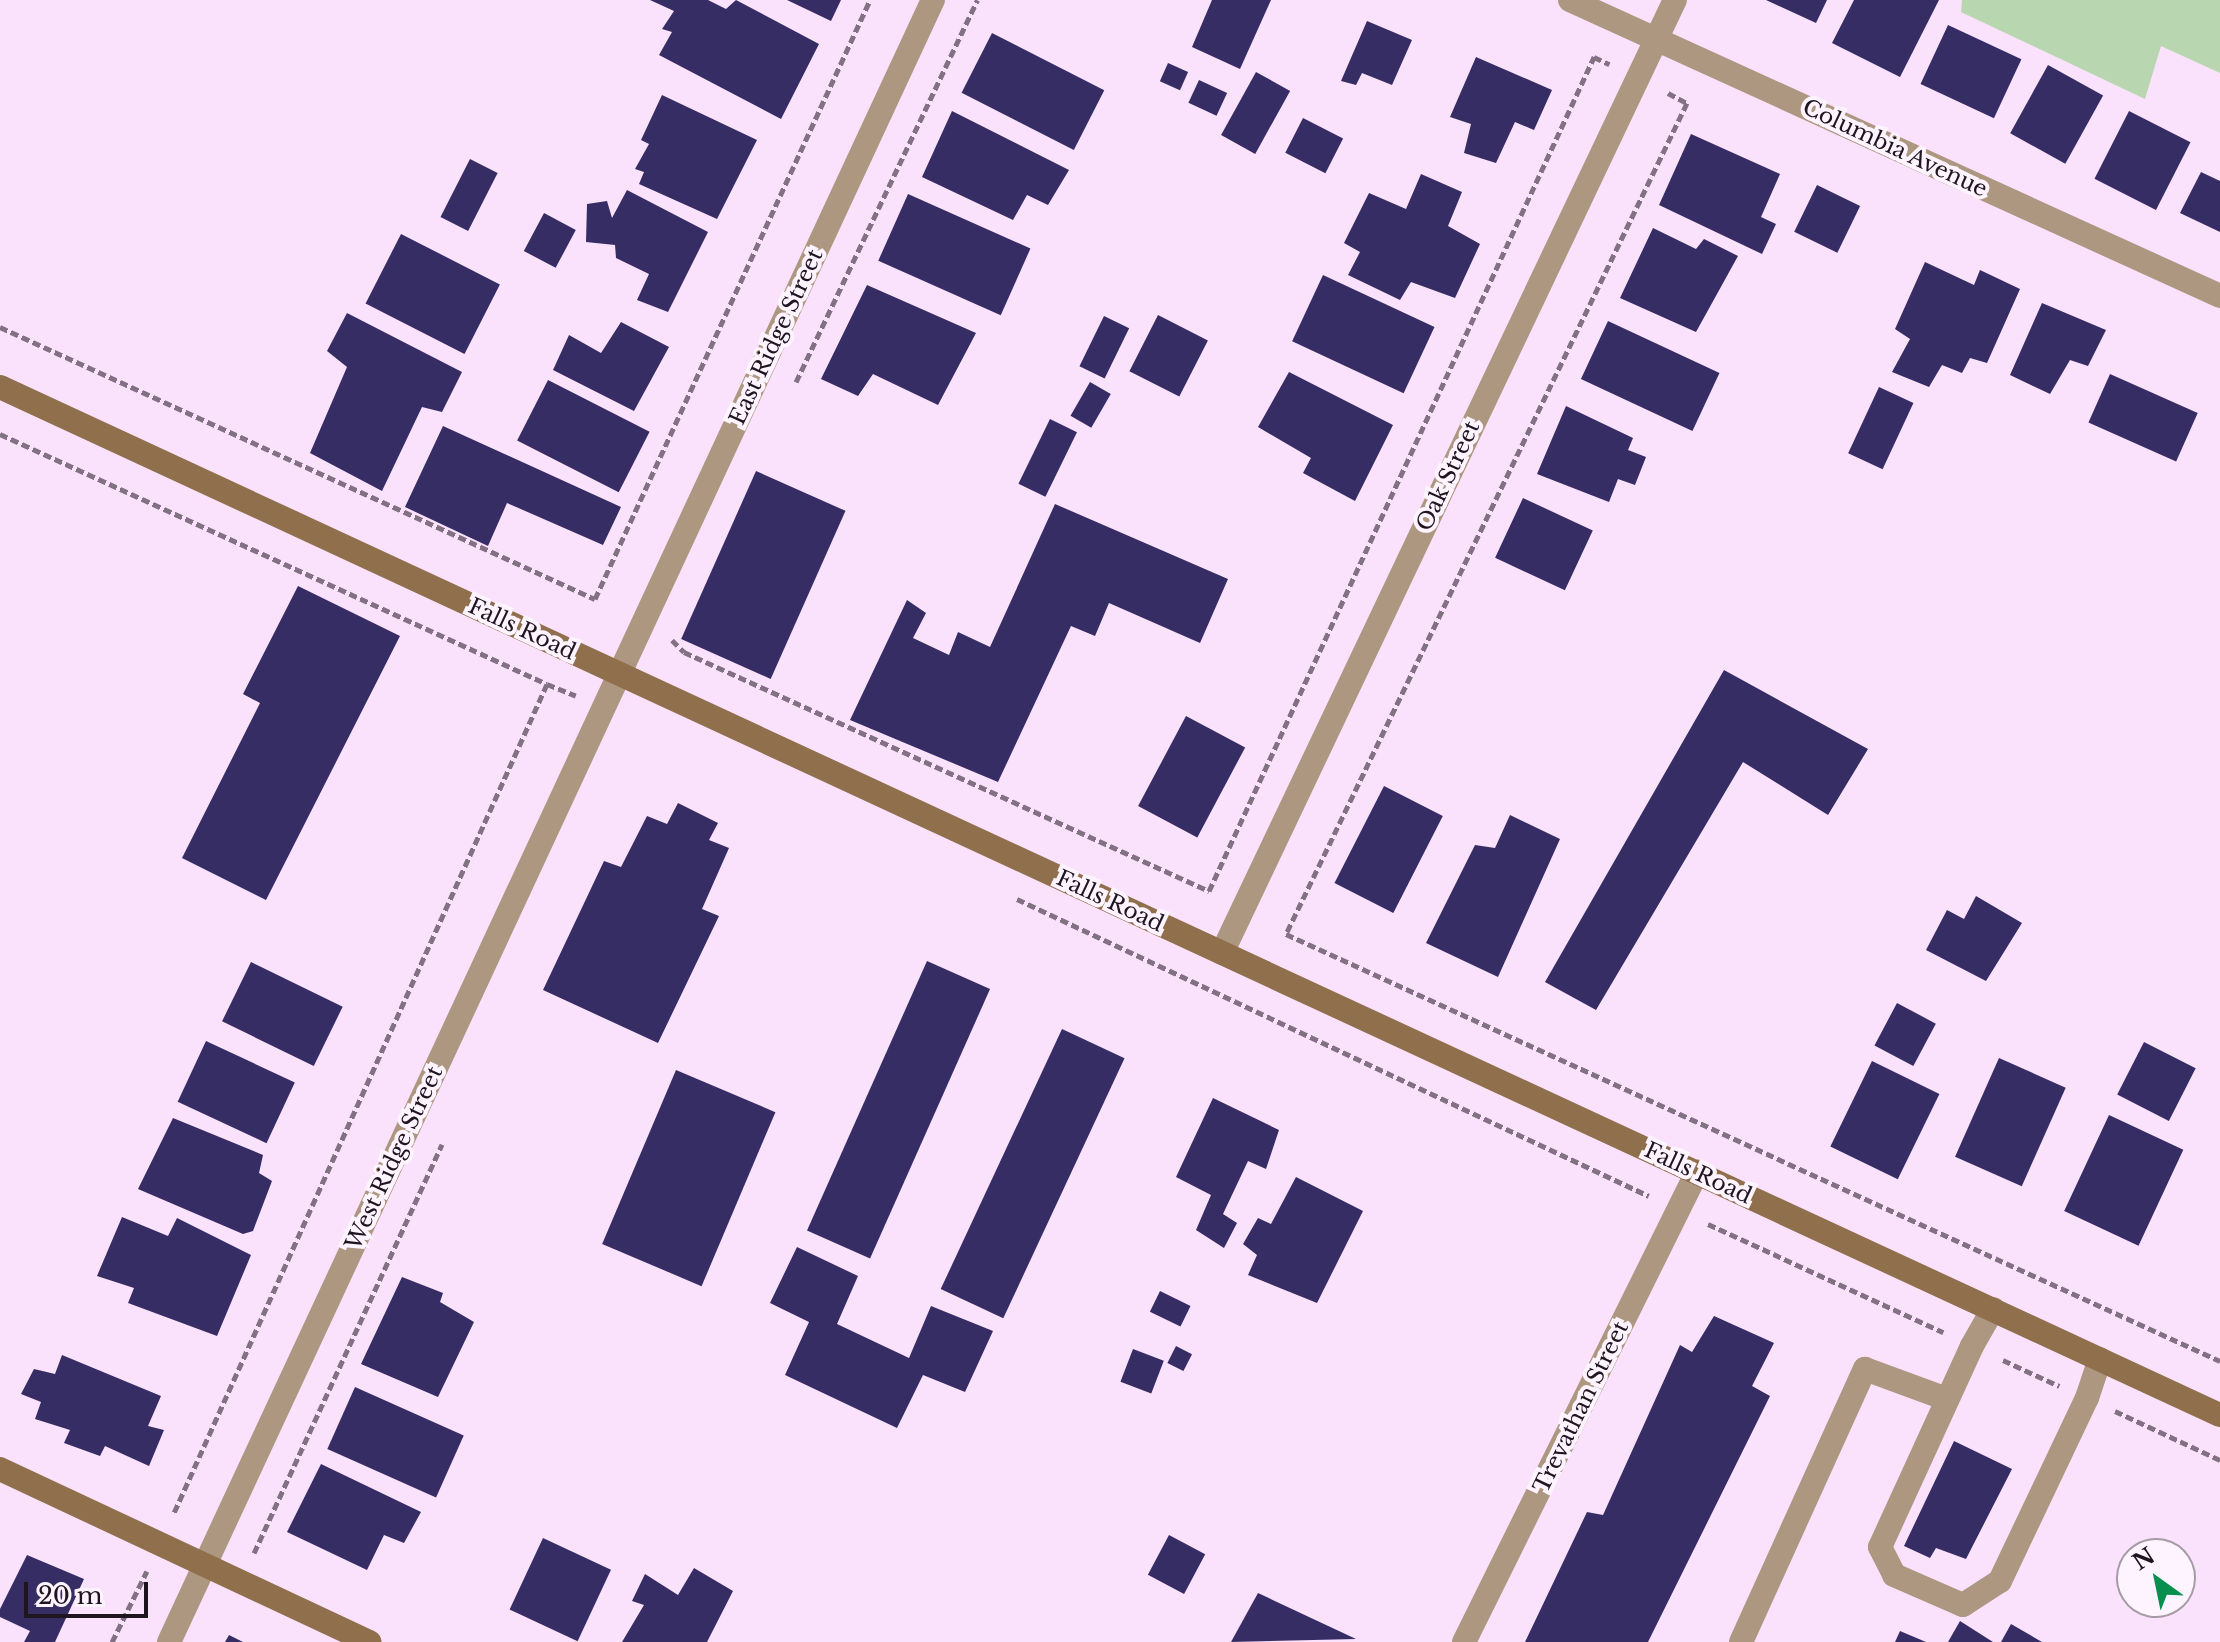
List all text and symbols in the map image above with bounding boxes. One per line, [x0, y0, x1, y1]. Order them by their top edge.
street label: Columbia Avenue [1798, 93, 1992, 203]
street label: East Ridge Street [724, 245, 828, 429]
street label: Oak Street [1411, 417, 1485, 535]
street label: Falls Road [464, 593, 580, 665]
street label: Falls Road [1052, 865, 1168, 937]
street label: West Ridge Street [340, 1062, 448, 1254]
street label: Falls Road [1640, 1137, 1756, 1209]
street label: Trevathan Street [1528, 1317, 1634, 1497]
north arrow [2116, 1538, 2196, 1618]
text: N [2128, 1542, 2160, 1576]
scale bar [28, 1566, 152, 1616]
text: 20 m [38, 1581, 103, 1610]

